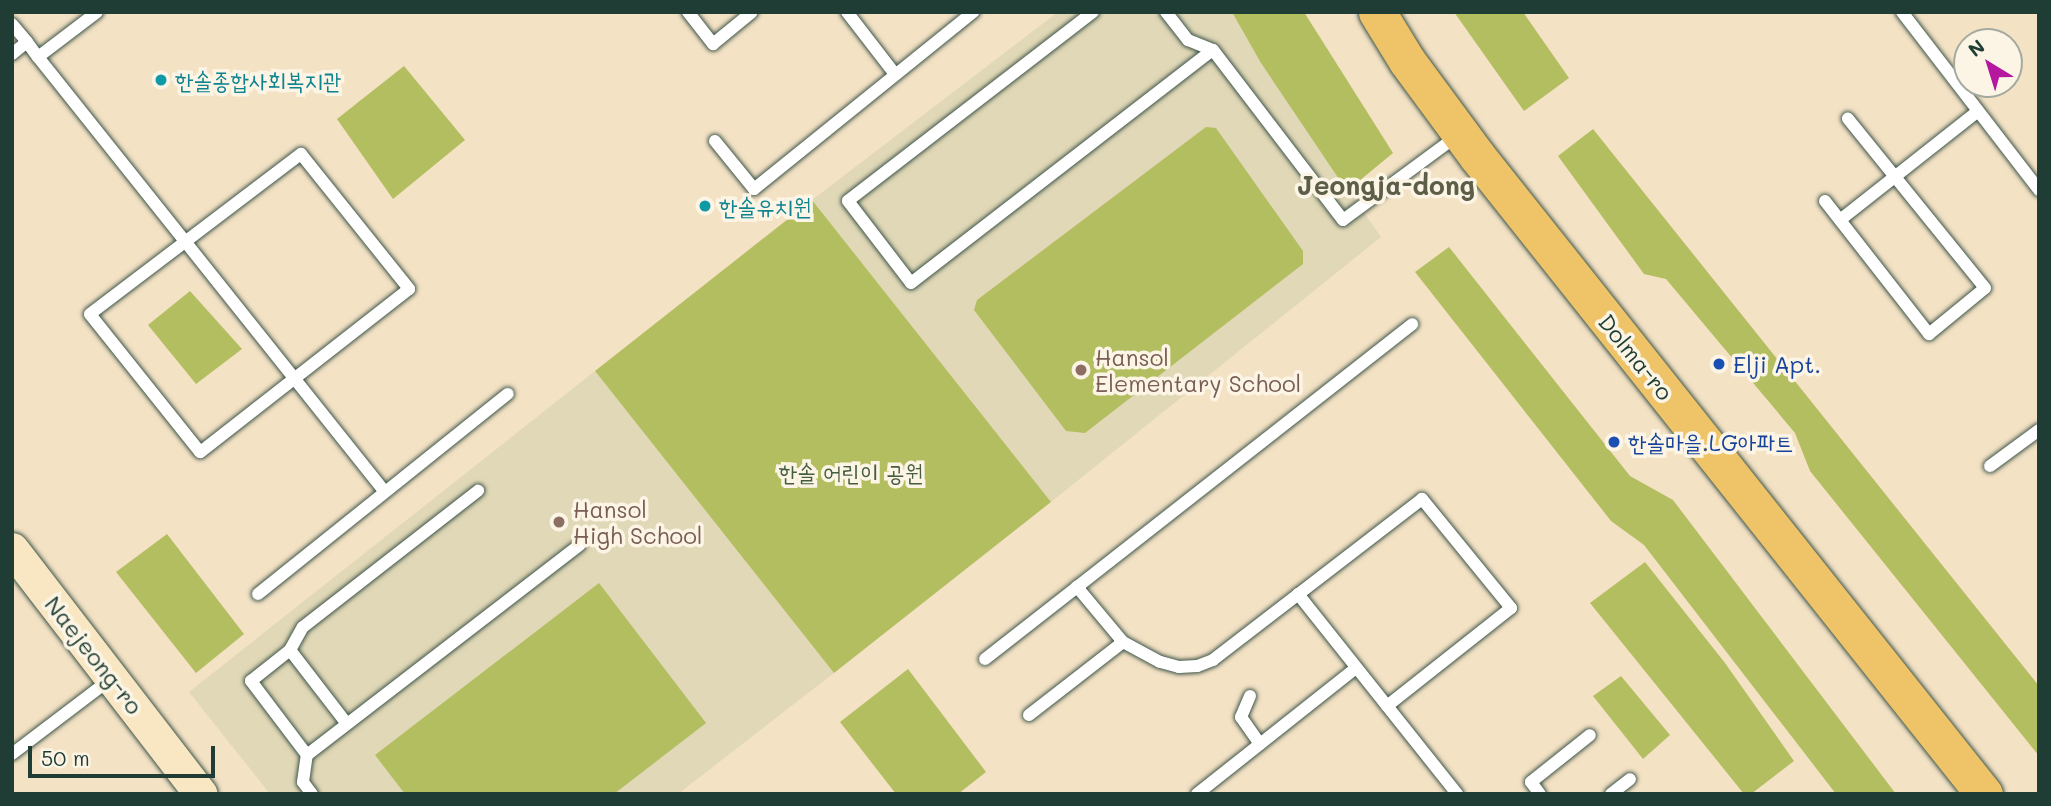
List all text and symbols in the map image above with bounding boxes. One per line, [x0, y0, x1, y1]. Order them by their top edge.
north arrow [1953, 28, 2023, 98]
text: N [1963, 33, 1989, 62]
place label: 한솔종합사회복지관 [175, 66, 342, 94]
marker: 한솔종합사회복지관 [153, 72, 169, 88]
district label: Jeongja-dong [1297, 170, 1475, 202]
place label: 한솔유치원 [719, 192, 812, 220]
marker: 한솔유치원 [697, 198, 713, 214]
street label: Dolma-ro [1593, 308, 1679, 406]
place label: Hansol Elementary School [1095, 343, 1301, 397]
place label: Elji Apt. [1733, 350, 1821, 378]
marker: Elji Apt. [1711, 356, 1727, 372]
marker: Hansol Elementary School [1073, 362, 1089, 378]
place label: 한솔마을.LG아파트 [1628, 428, 1794, 456]
marker: 한솔마을.LG아파트 [1606, 434, 1622, 450]
park label: 한솔 어린이 공원 [779, 458, 923, 486]
place label: Hansol High School [573, 495, 703, 549]
marker: Hansol High School [551, 514, 567, 530]
street label: Naejeong-ro [39, 591, 149, 719]
scale bar [32, 732, 219, 776]
text: 50 m [41, 744, 90, 771]

